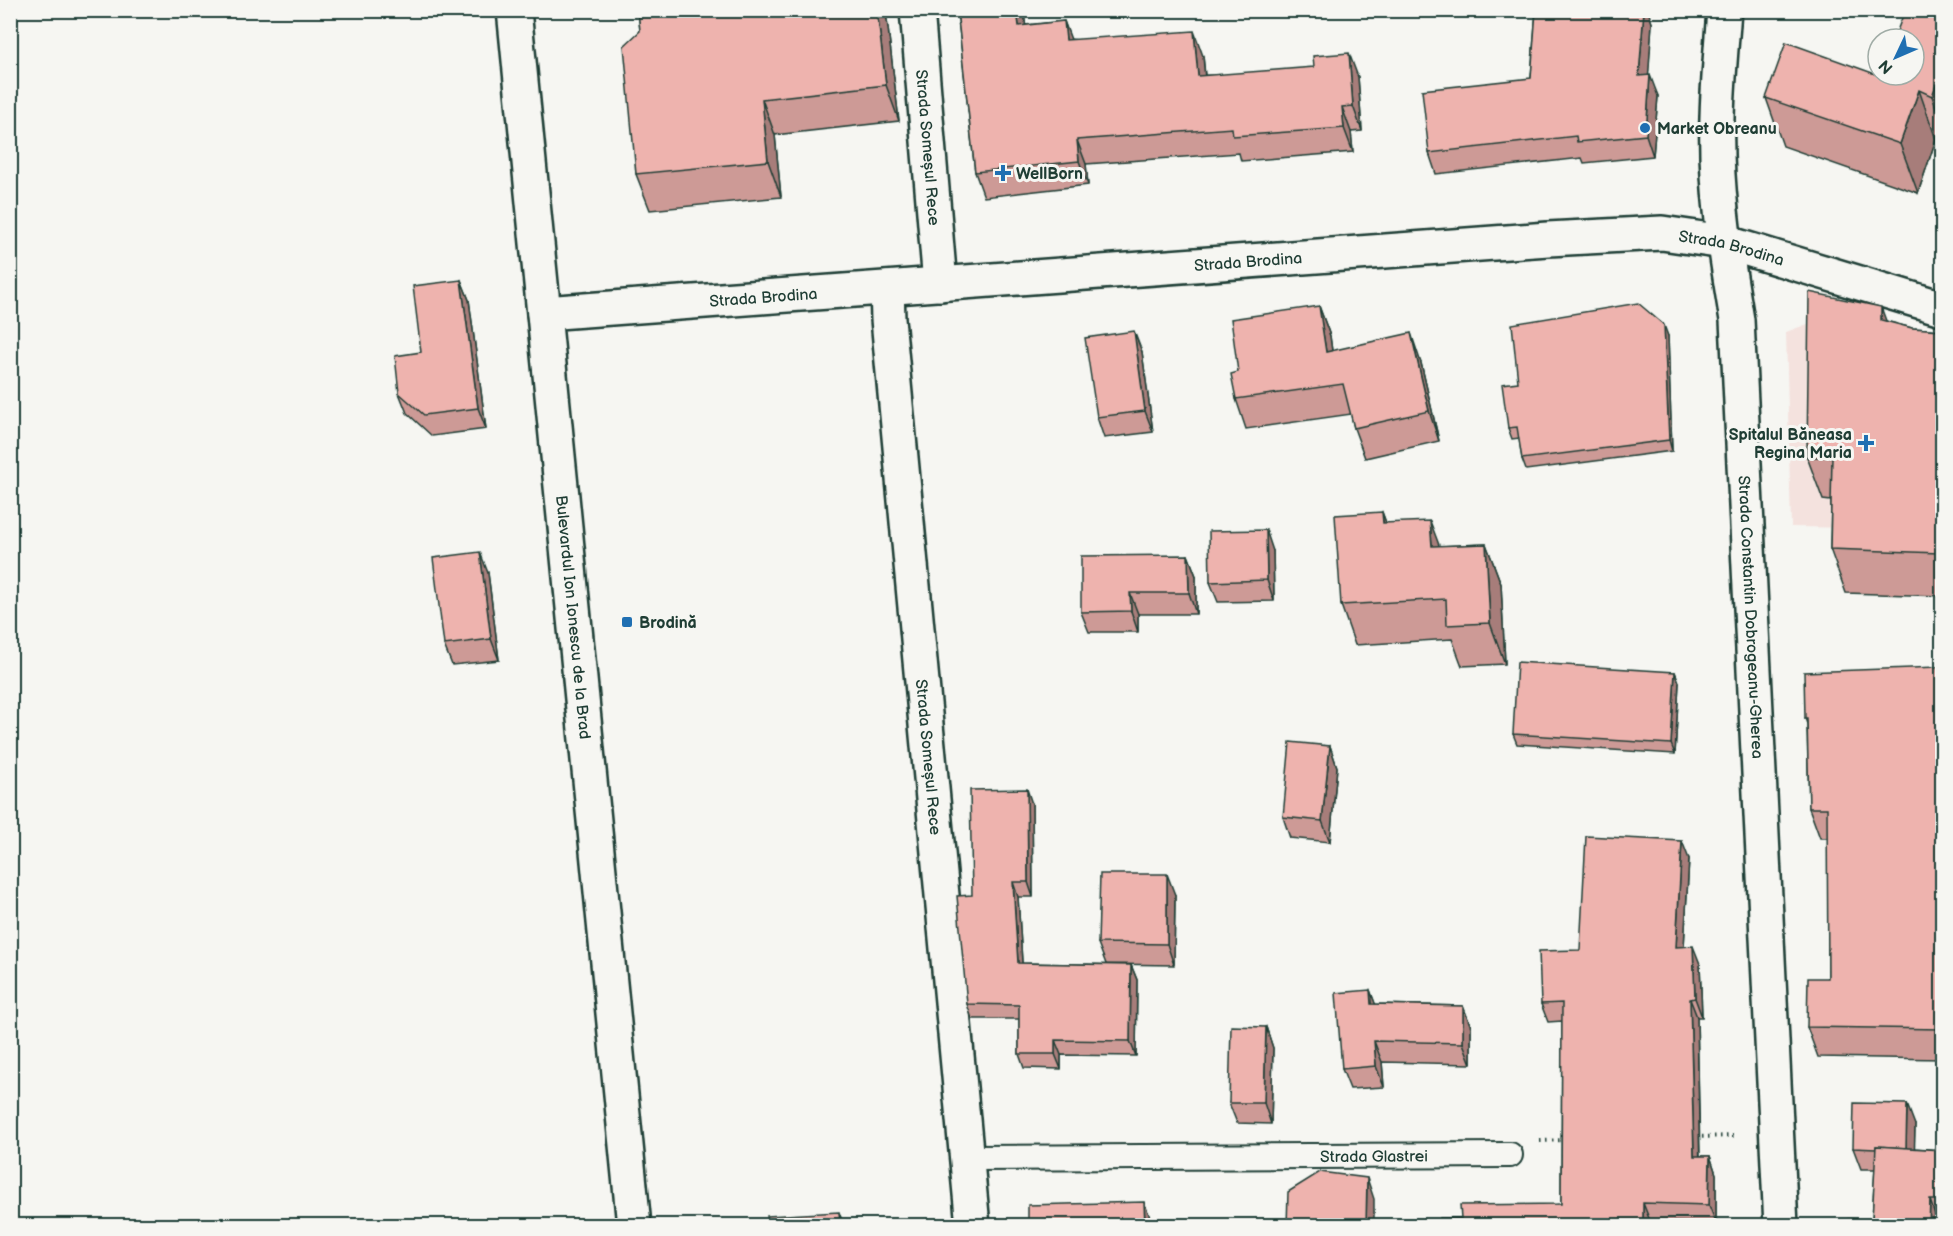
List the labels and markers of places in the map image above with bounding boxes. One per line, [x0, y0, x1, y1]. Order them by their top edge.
place label: Market Obreanu [1657, 120, 1777, 139]
marker: Market Obreanu [1638, 121, 1652, 135]
marker: WellBorn [994, 164, 1012, 182]
place label: WellBorn [1016, 165, 1083, 184]
place label: Spitalul Băneasa Regina Maria [1729, 426, 1852, 463]
marker: Spitalul Băneasa Regina Maria [1857, 434, 1875, 452]
place label: Brodină [639, 614, 697, 633]
marker: Brodină [620, 615, 634, 629]

